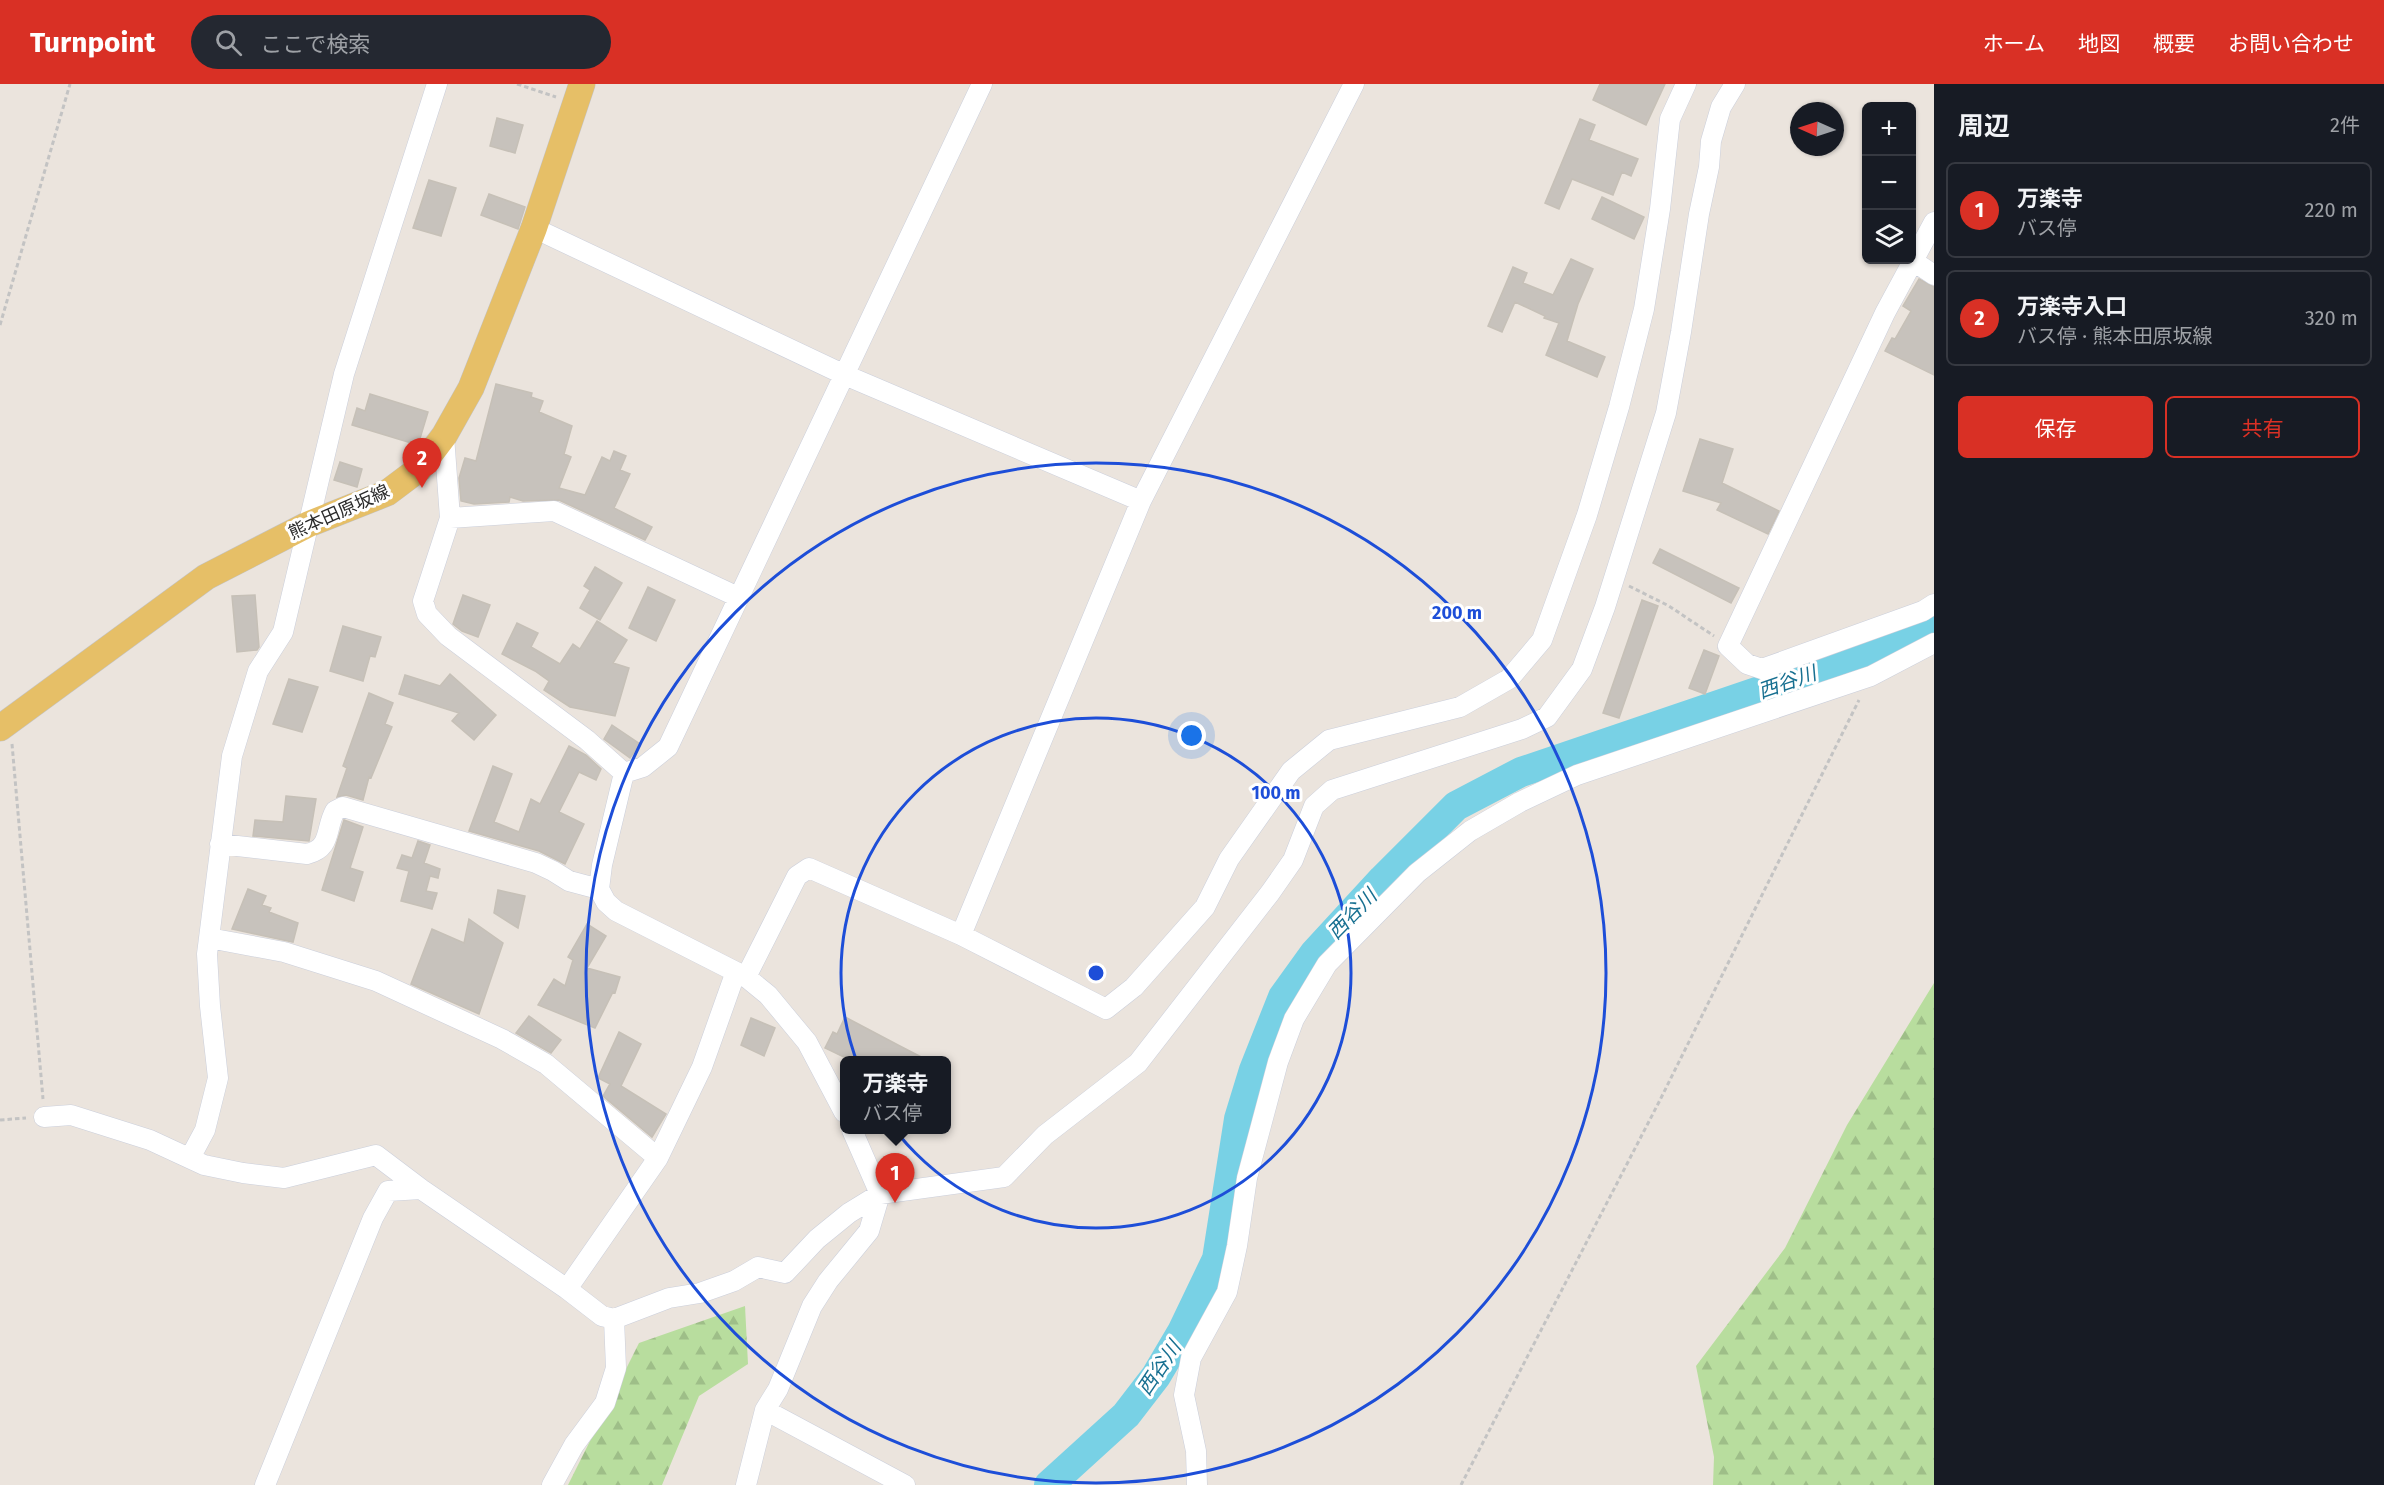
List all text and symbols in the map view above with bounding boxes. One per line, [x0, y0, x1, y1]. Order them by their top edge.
search box [191, 15, 611, 69]
text: Turnpoint [30, 26, 155, 59]
icon: search [212, 26, 245, 59]
text: ここで検索 [260, 31, 370, 58]
text: ホーム [1983, 31, 2045, 57]
text: 地図 [2078, 31, 2120, 57]
text: 概要 [2153, 31, 2195, 57]
text: お問い合わせ [2228, 31, 2354, 57]
north arrow [1790, 102, 1844, 156]
map controls [1862, 102, 1916, 264]
button: + [1862, 102, 1916, 156]
text: 周辺 [1958, 111, 2010, 142]
text: 2件 [2330, 113, 2360, 137]
button: − [1862, 156, 1916, 210]
text: 万楽寺 [2017, 185, 2083, 212]
text: 1 [1975, 198, 1984, 222]
text: 220 m [2305, 198, 2358, 222]
button: layers [1862, 210, 1916, 264]
text: バス停 [2017, 216, 2077, 240]
text: 万楽寺入口 [2017, 293, 2127, 320]
text: 2 [1974, 306, 1985, 330]
text: 320 m [2305, 306, 2358, 330]
text: バス停 · 熊本田原坂線 [2017, 324, 2212, 348]
button: 保存 [1958, 396, 2153, 458]
button: 共有 [2165, 396, 2360, 458]
pin: 2 [402, 438, 442, 488]
street label: 熊本田原坂線 [285, 480, 393, 544]
text: 200 m [1432, 602, 1482, 624]
water label: 西谷川 [1755, 660, 1821, 703]
your location [1177, 721, 1206, 750]
text: 100 m [1252, 782, 1300, 804]
water label: 西谷川 [1323, 883, 1383, 944]
centre of rings [1086, 963, 1106, 983]
popup [840, 1056, 951, 1134]
text: 万楽寺 [862, 1070, 929, 1097]
text: バス停 [862, 1101, 922, 1125]
pin: 1 [876, 1154, 914, 1203]
water label: 西谷川 [1132, 1335, 1187, 1400]

